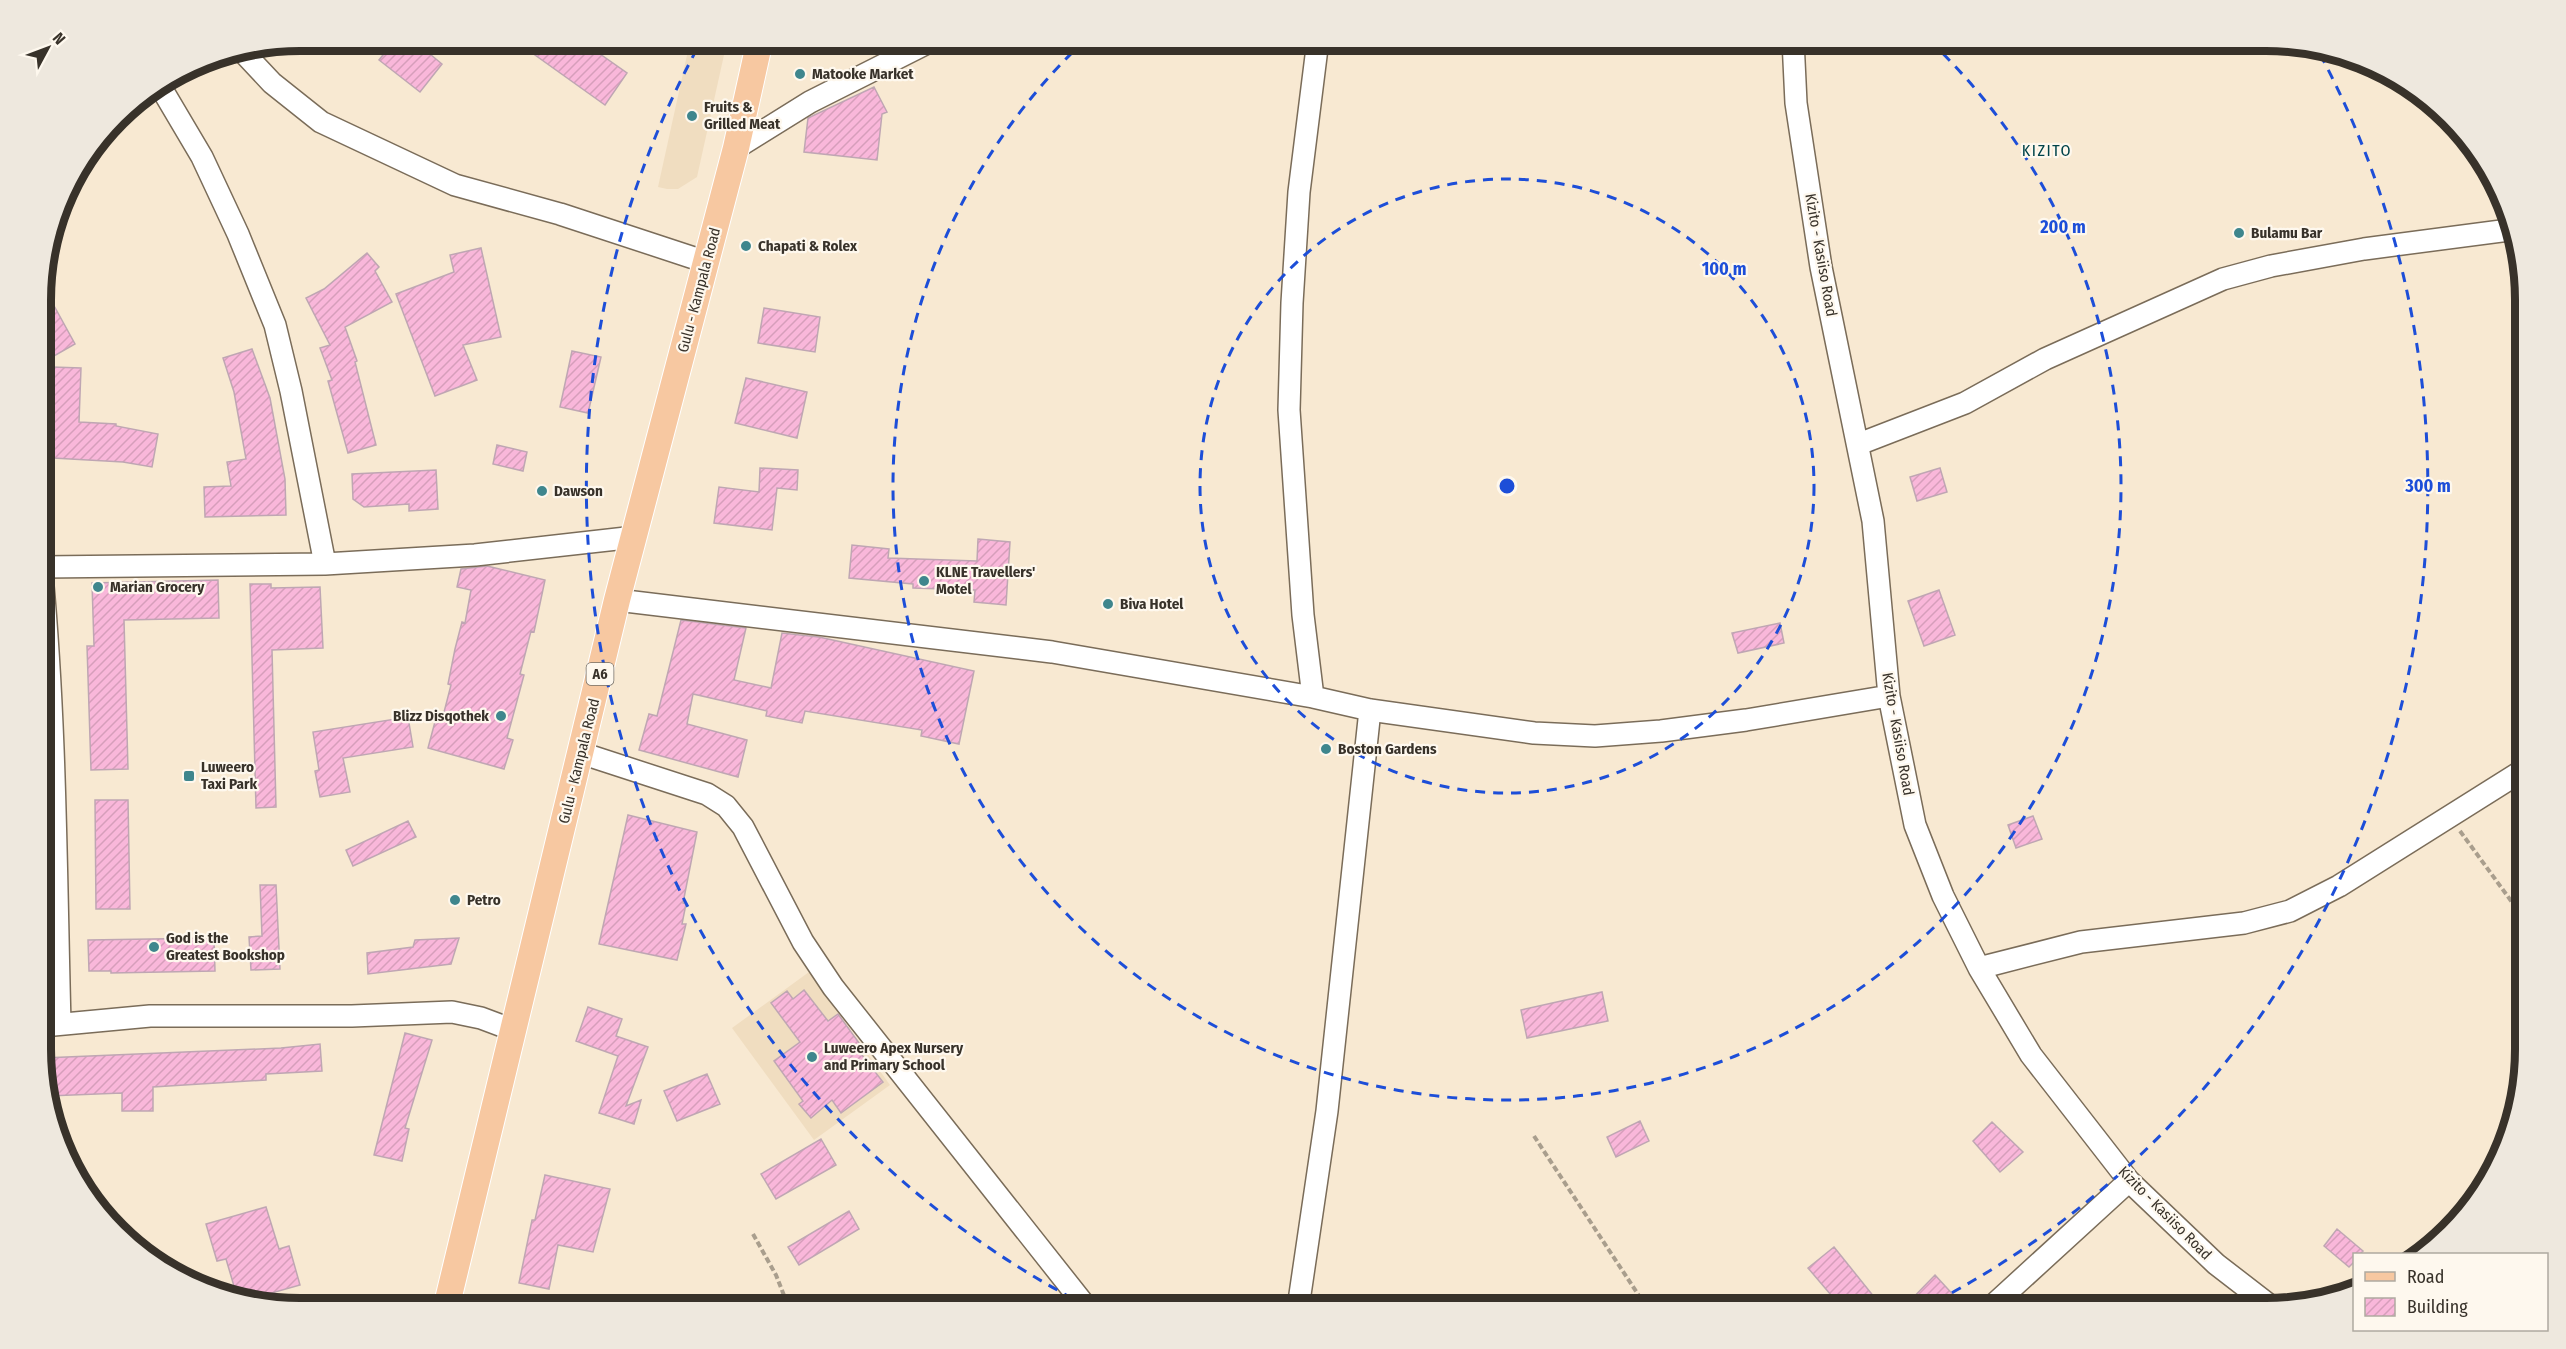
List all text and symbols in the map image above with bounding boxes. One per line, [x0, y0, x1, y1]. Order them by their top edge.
north arrow [18, 18, 78, 78]
text: N [49, 29, 69, 48]
place label: Matooke Market [812, 65, 914, 83]
marker: Matooke Market [793, 67, 807, 81]
place label: Fruits & Grilled Meat [704, 98, 781, 133]
marker: Fruits & Grilled Meat [685, 109, 699, 123]
district label: KIZITO [2022, 141, 2072, 160]
street label: Kizito - Kasiiso Road [1801, 192, 1841, 318]
text: 200 m [2039, 216, 2086, 238]
place label: Bulamu Bar [2251, 224, 2323, 242]
street label: Gulu - Kampala Road [674, 226, 724, 354]
marker: Bulamu Bar [2232, 226, 2246, 240]
place label: Chapati & Rolex [758, 237, 858, 255]
marker: Chapati & Rolex [739, 239, 753, 253]
text: 100 m [1702, 258, 1746, 280]
text: 300 m [2404, 475, 2451, 497]
centre of rings [1497, 476, 1517, 496]
place label: Dawson [554, 482, 603, 500]
marker: Dawson [535, 484, 549, 498]
place label: KLNE Travellers' Motel [936, 563, 1035, 598]
marker: KLNE Travellers' Motel [917, 574, 931, 588]
place label: Marian Grocery [110, 578, 205, 596]
marker: Marian Grocery [91, 580, 105, 594]
place label: Biva Hotel [1120, 595, 1184, 613]
marker: Biva Hotel [1101, 597, 1115, 611]
road number: A6 [586, 663, 614, 685]
street label: Kizito - Kasiiso Road [1878, 671, 1918, 797]
street label: Gulu - Kampala Road [555, 697, 603, 825]
place label: Blizz Disqothek [393, 707, 489, 725]
marker: Blizz Disqothek [494, 709, 508, 723]
place label: Boston Gardens [1338, 740, 1437, 758]
marker: Boston Gardens [1319, 742, 1333, 756]
place label: Luweero Taxi Park [201, 758, 257, 793]
marker: Luweero Taxi Park [182, 769, 196, 783]
place label: Petro [467, 891, 501, 909]
marker: Petro [448, 893, 462, 907]
place label: God is the Greatest Bookshop [166, 929, 285, 964]
marker: God is the Greatest Bookshop [147, 940, 161, 954]
place label: Luweero Apex Nursery and Primary School [824, 1039, 964, 1074]
marker: Luweero Apex Nursery and Primary School [805, 1050, 819, 1064]
street label: Kizito - Kasiiso Road [2115, 1163, 2215, 1263]
legend [2353, 1253, 2548, 1331]
text: Road [2407, 1266, 2444, 1288]
text: Building [2407, 1296, 2468, 1318]

